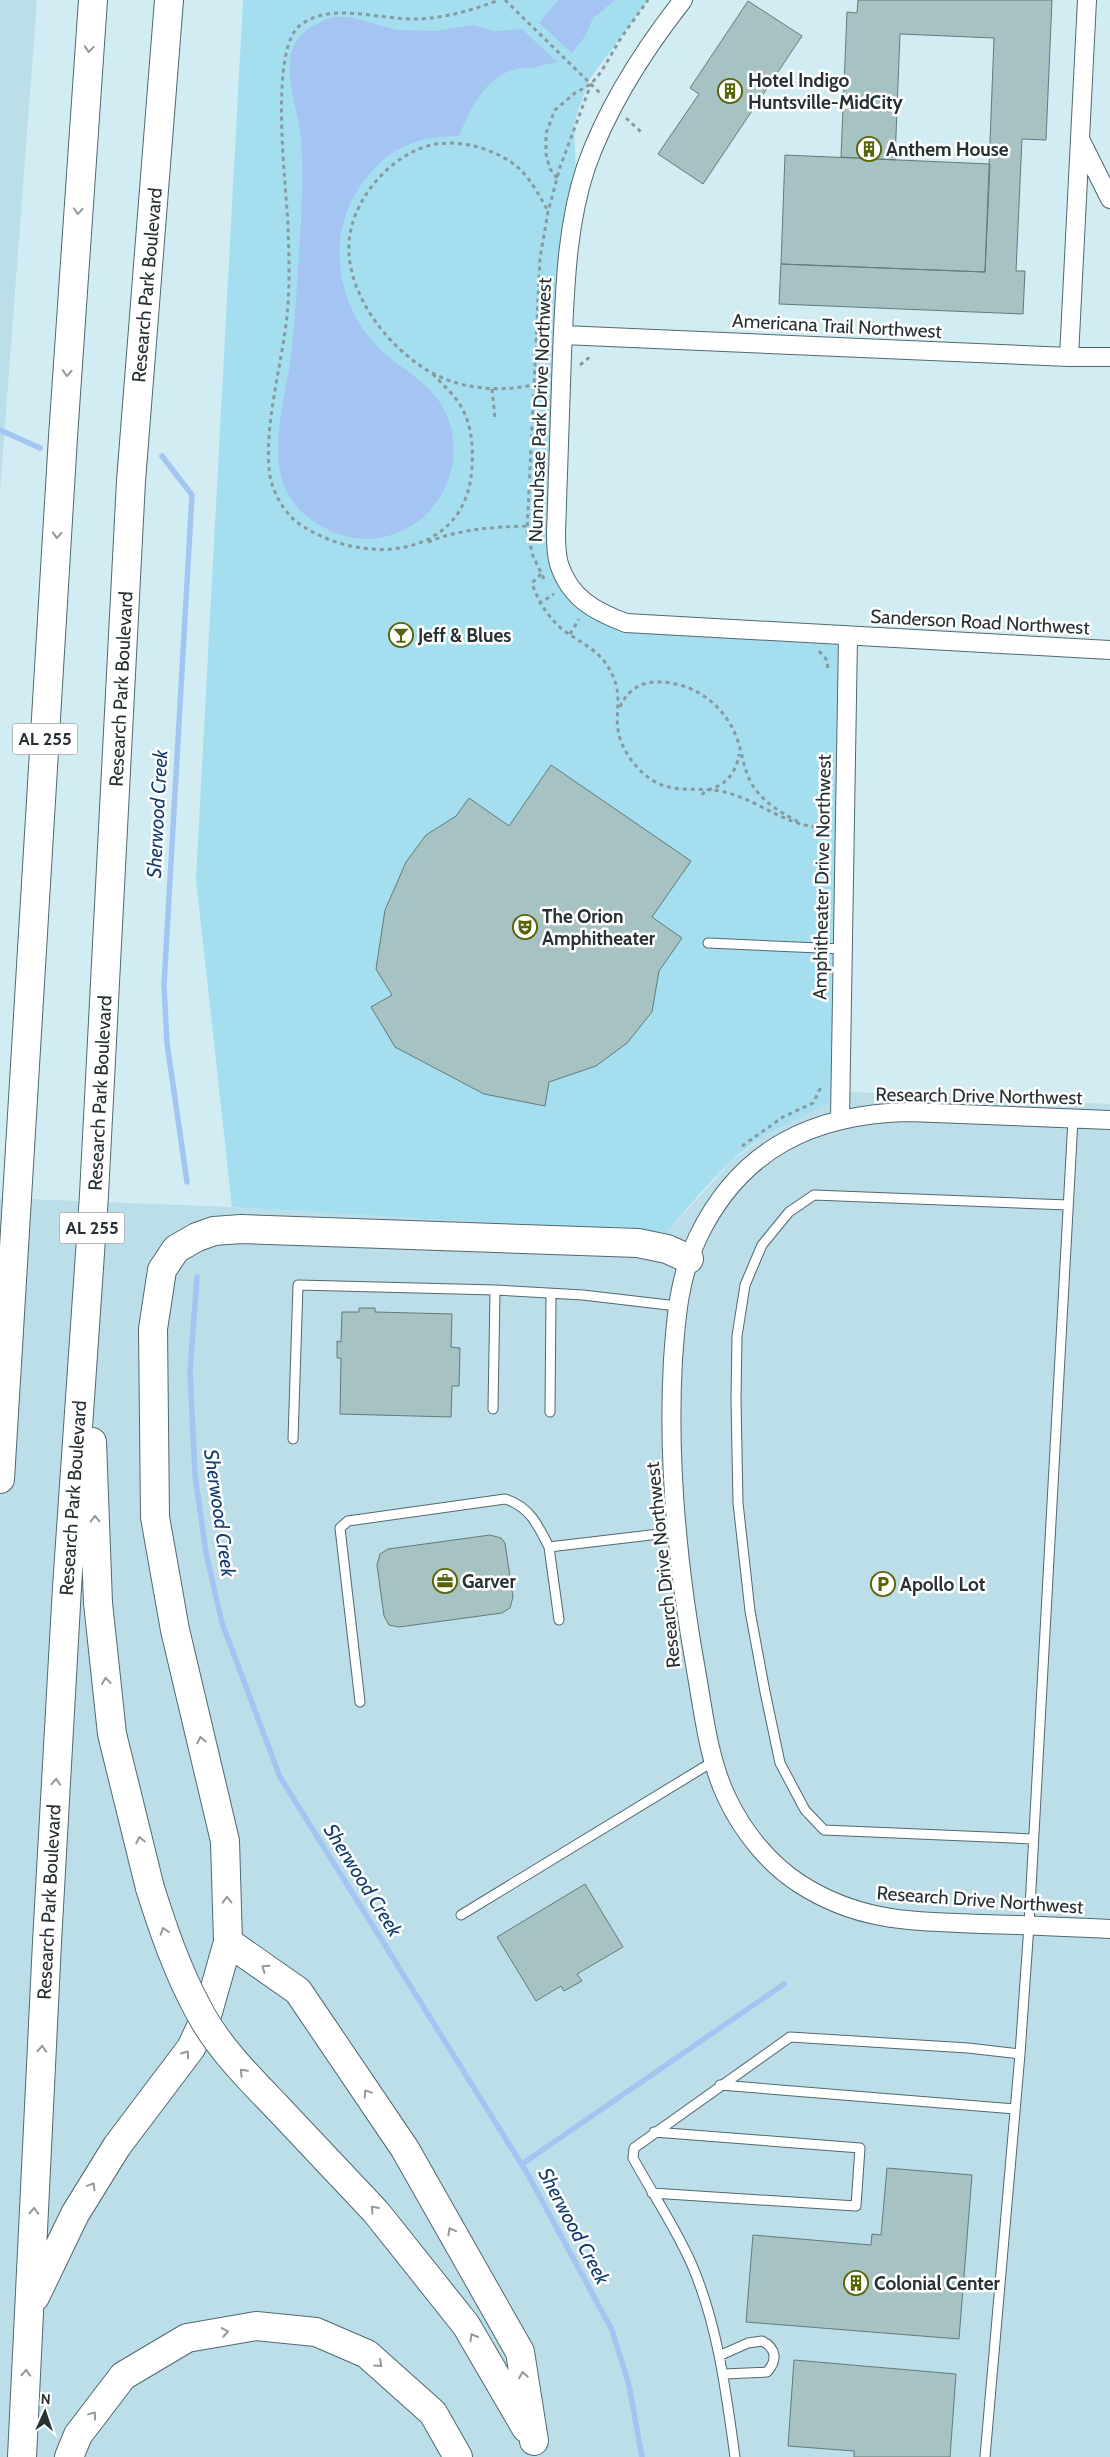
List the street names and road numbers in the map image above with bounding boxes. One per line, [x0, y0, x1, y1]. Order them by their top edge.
street label: Research Park Boulevard [127, 187, 167, 383]
street label: Nunnuhsae Park Drive Northwest [524, 277, 556, 543]
street label: Americana Trail Northwest [732, 309, 943, 343]
street label: Research Park Boulevard [104, 591, 138, 787]
street label: Sanderson Road Northwest [870, 605, 1091, 639]
road number: AL 255 [12, 724, 78, 754]
street label: Amphitheater Drive Northwest [808, 753, 836, 1000]
street label: Research Park Boulevard [83, 995, 117, 1191]
street label: Research Drive Northwest [875, 1083, 1083, 1109]
road number: AL 255 [59, 1212, 124, 1244]
street label: Research Park Boulevard [55, 1400, 91, 1596]
street label: Research Drive Northwest [641, 1460, 685, 1669]
street label: Research Park Boulevard [32, 1804, 66, 2000]
street label: Research Drive Northwest [876, 1881, 1085, 1919]

